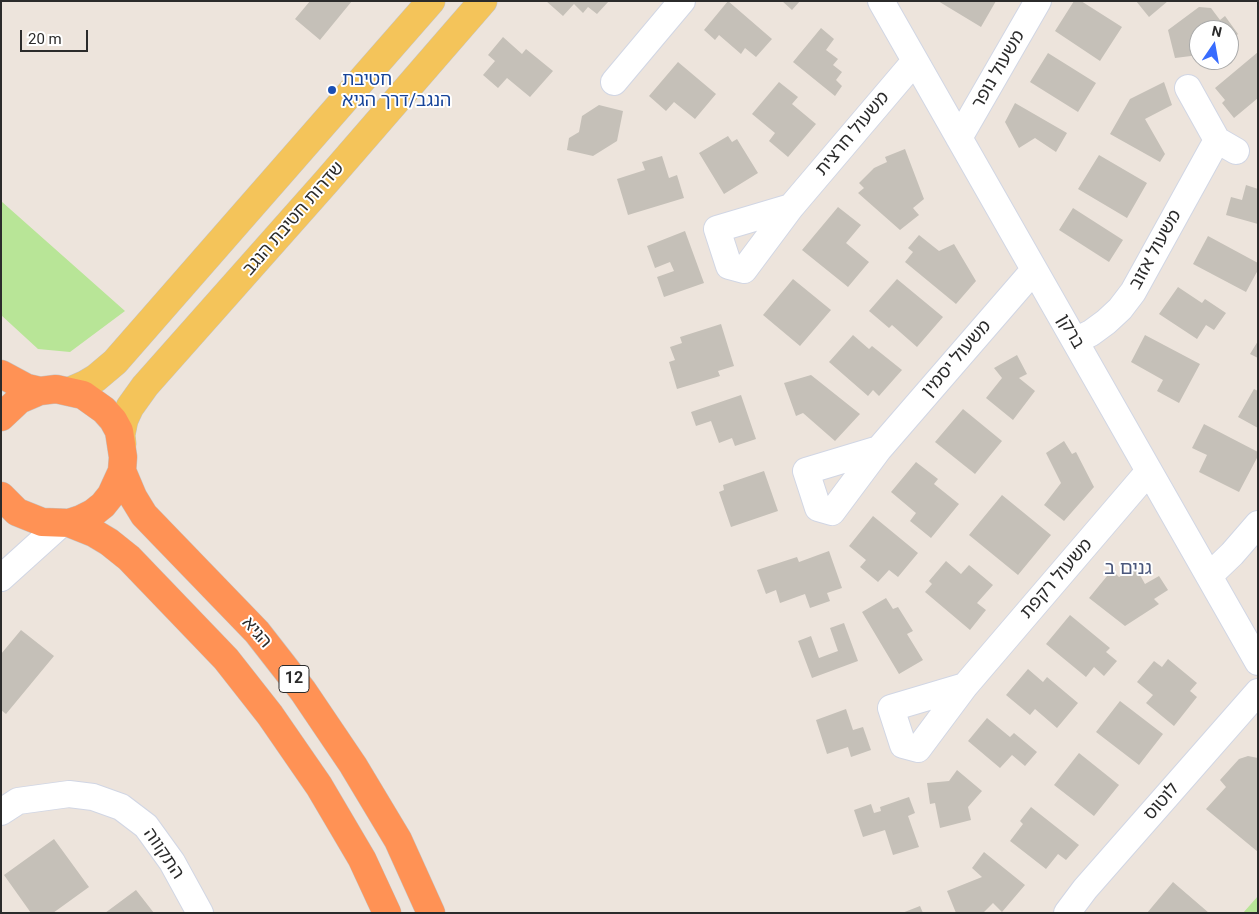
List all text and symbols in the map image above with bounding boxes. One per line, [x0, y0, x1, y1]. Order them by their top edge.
scale bar [22, 20, 90, 52]
north arrow [1189, 20, 1239, 70]
text: N [1210, 22, 1223, 40]
street label: משעול נופר [968, 27, 1030, 113]
text: 20 m [28, 30, 62, 48]
place label: חטיבת הנגב/דרך הגיא [342, 69, 451, 112]
marker: חטיבת הנגב/דרך הגיא [326, 84, 338, 96]
street label: משעול חרצית [812, 88, 894, 180]
street label: שדרות חטיבת הנגב [239, 158, 349, 280]
street label: משעול אזוב [1125, 206, 1187, 294]
street label: ברקן [1052, 311, 1088, 353]
street label: משעול יסמין [918, 316, 996, 402]
street label: משעול רקפת [1016, 535, 1098, 623]
district label: גנים ב [1104, 558, 1152, 580]
street label: הגיא [237, 613, 275, 653]
road number: 12 [279, 666, 309, 692]
street label: לוטוס [1140, 779, 1184, 825]
street label: התקווה [138, 824, 188, 884]

